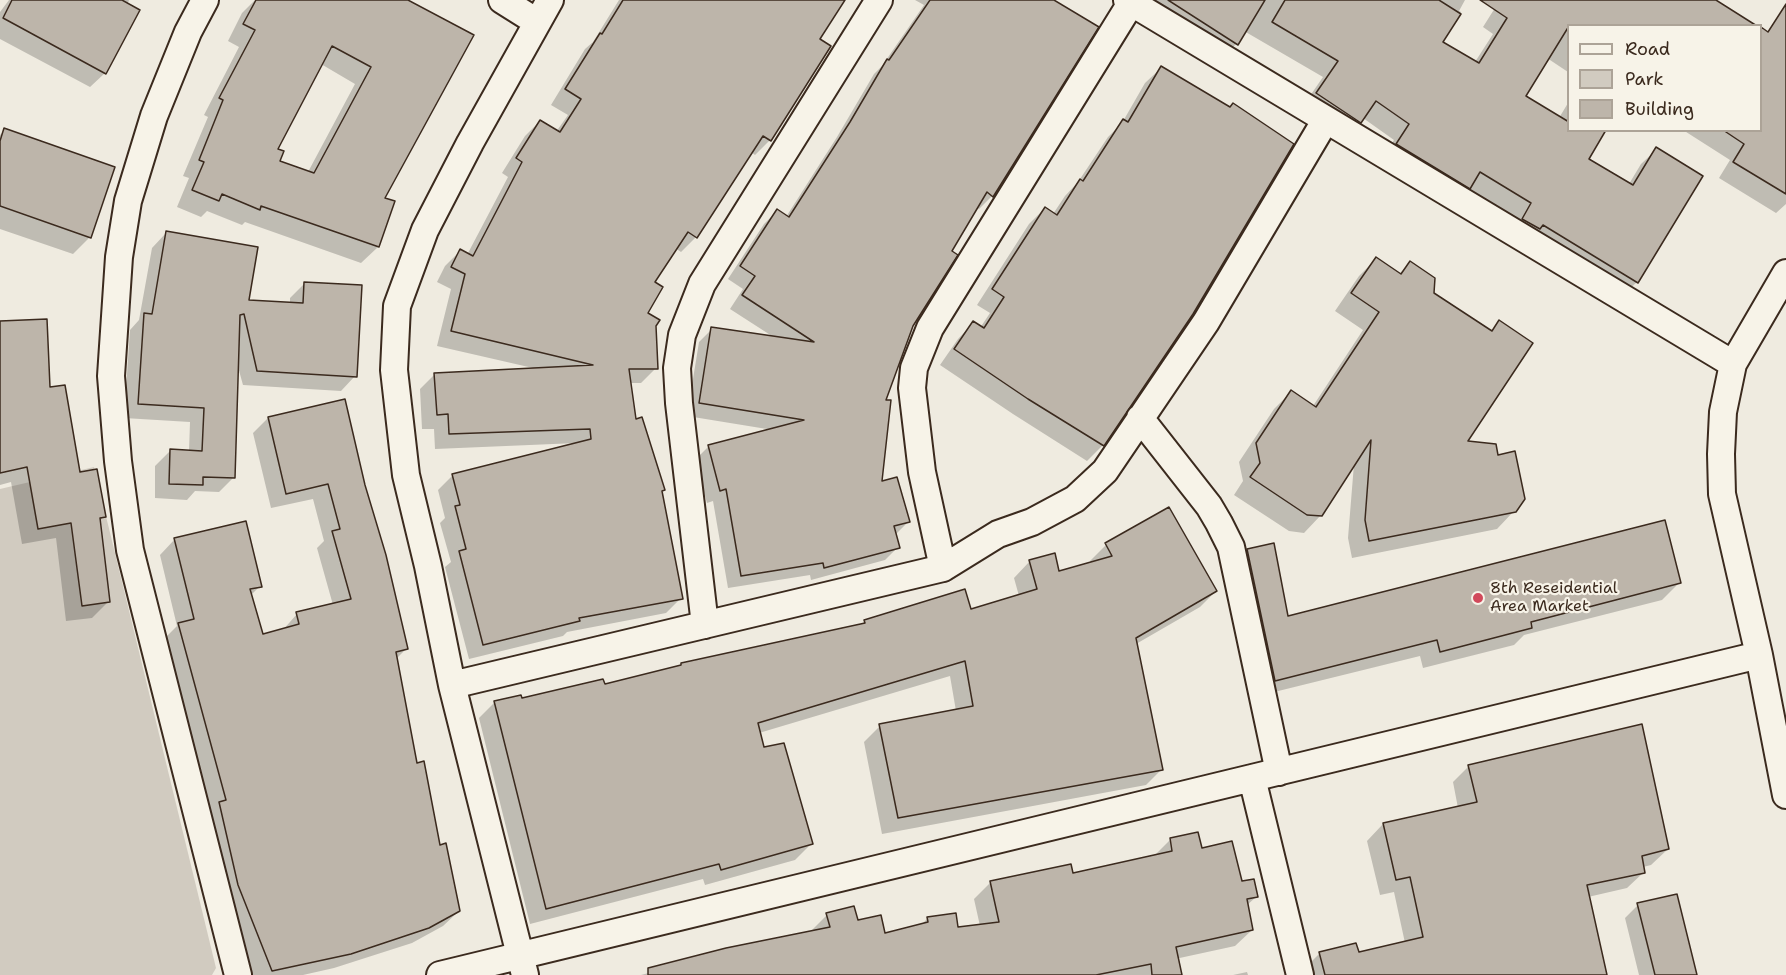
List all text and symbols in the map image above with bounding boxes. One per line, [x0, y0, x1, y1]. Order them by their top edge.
legend [1567, 24, 1762, 132]
text: Road [1625, 37, 1670, 61]
text: Park [1625, 67, 1664, 91]
text: Building [1625, 97, 1694, 121]
place label: 8th Reseidential Area Market [1490, 579, 1618, 617]
marker: 8th Reseidential Area Market [1471, 591, 1485, 605]

